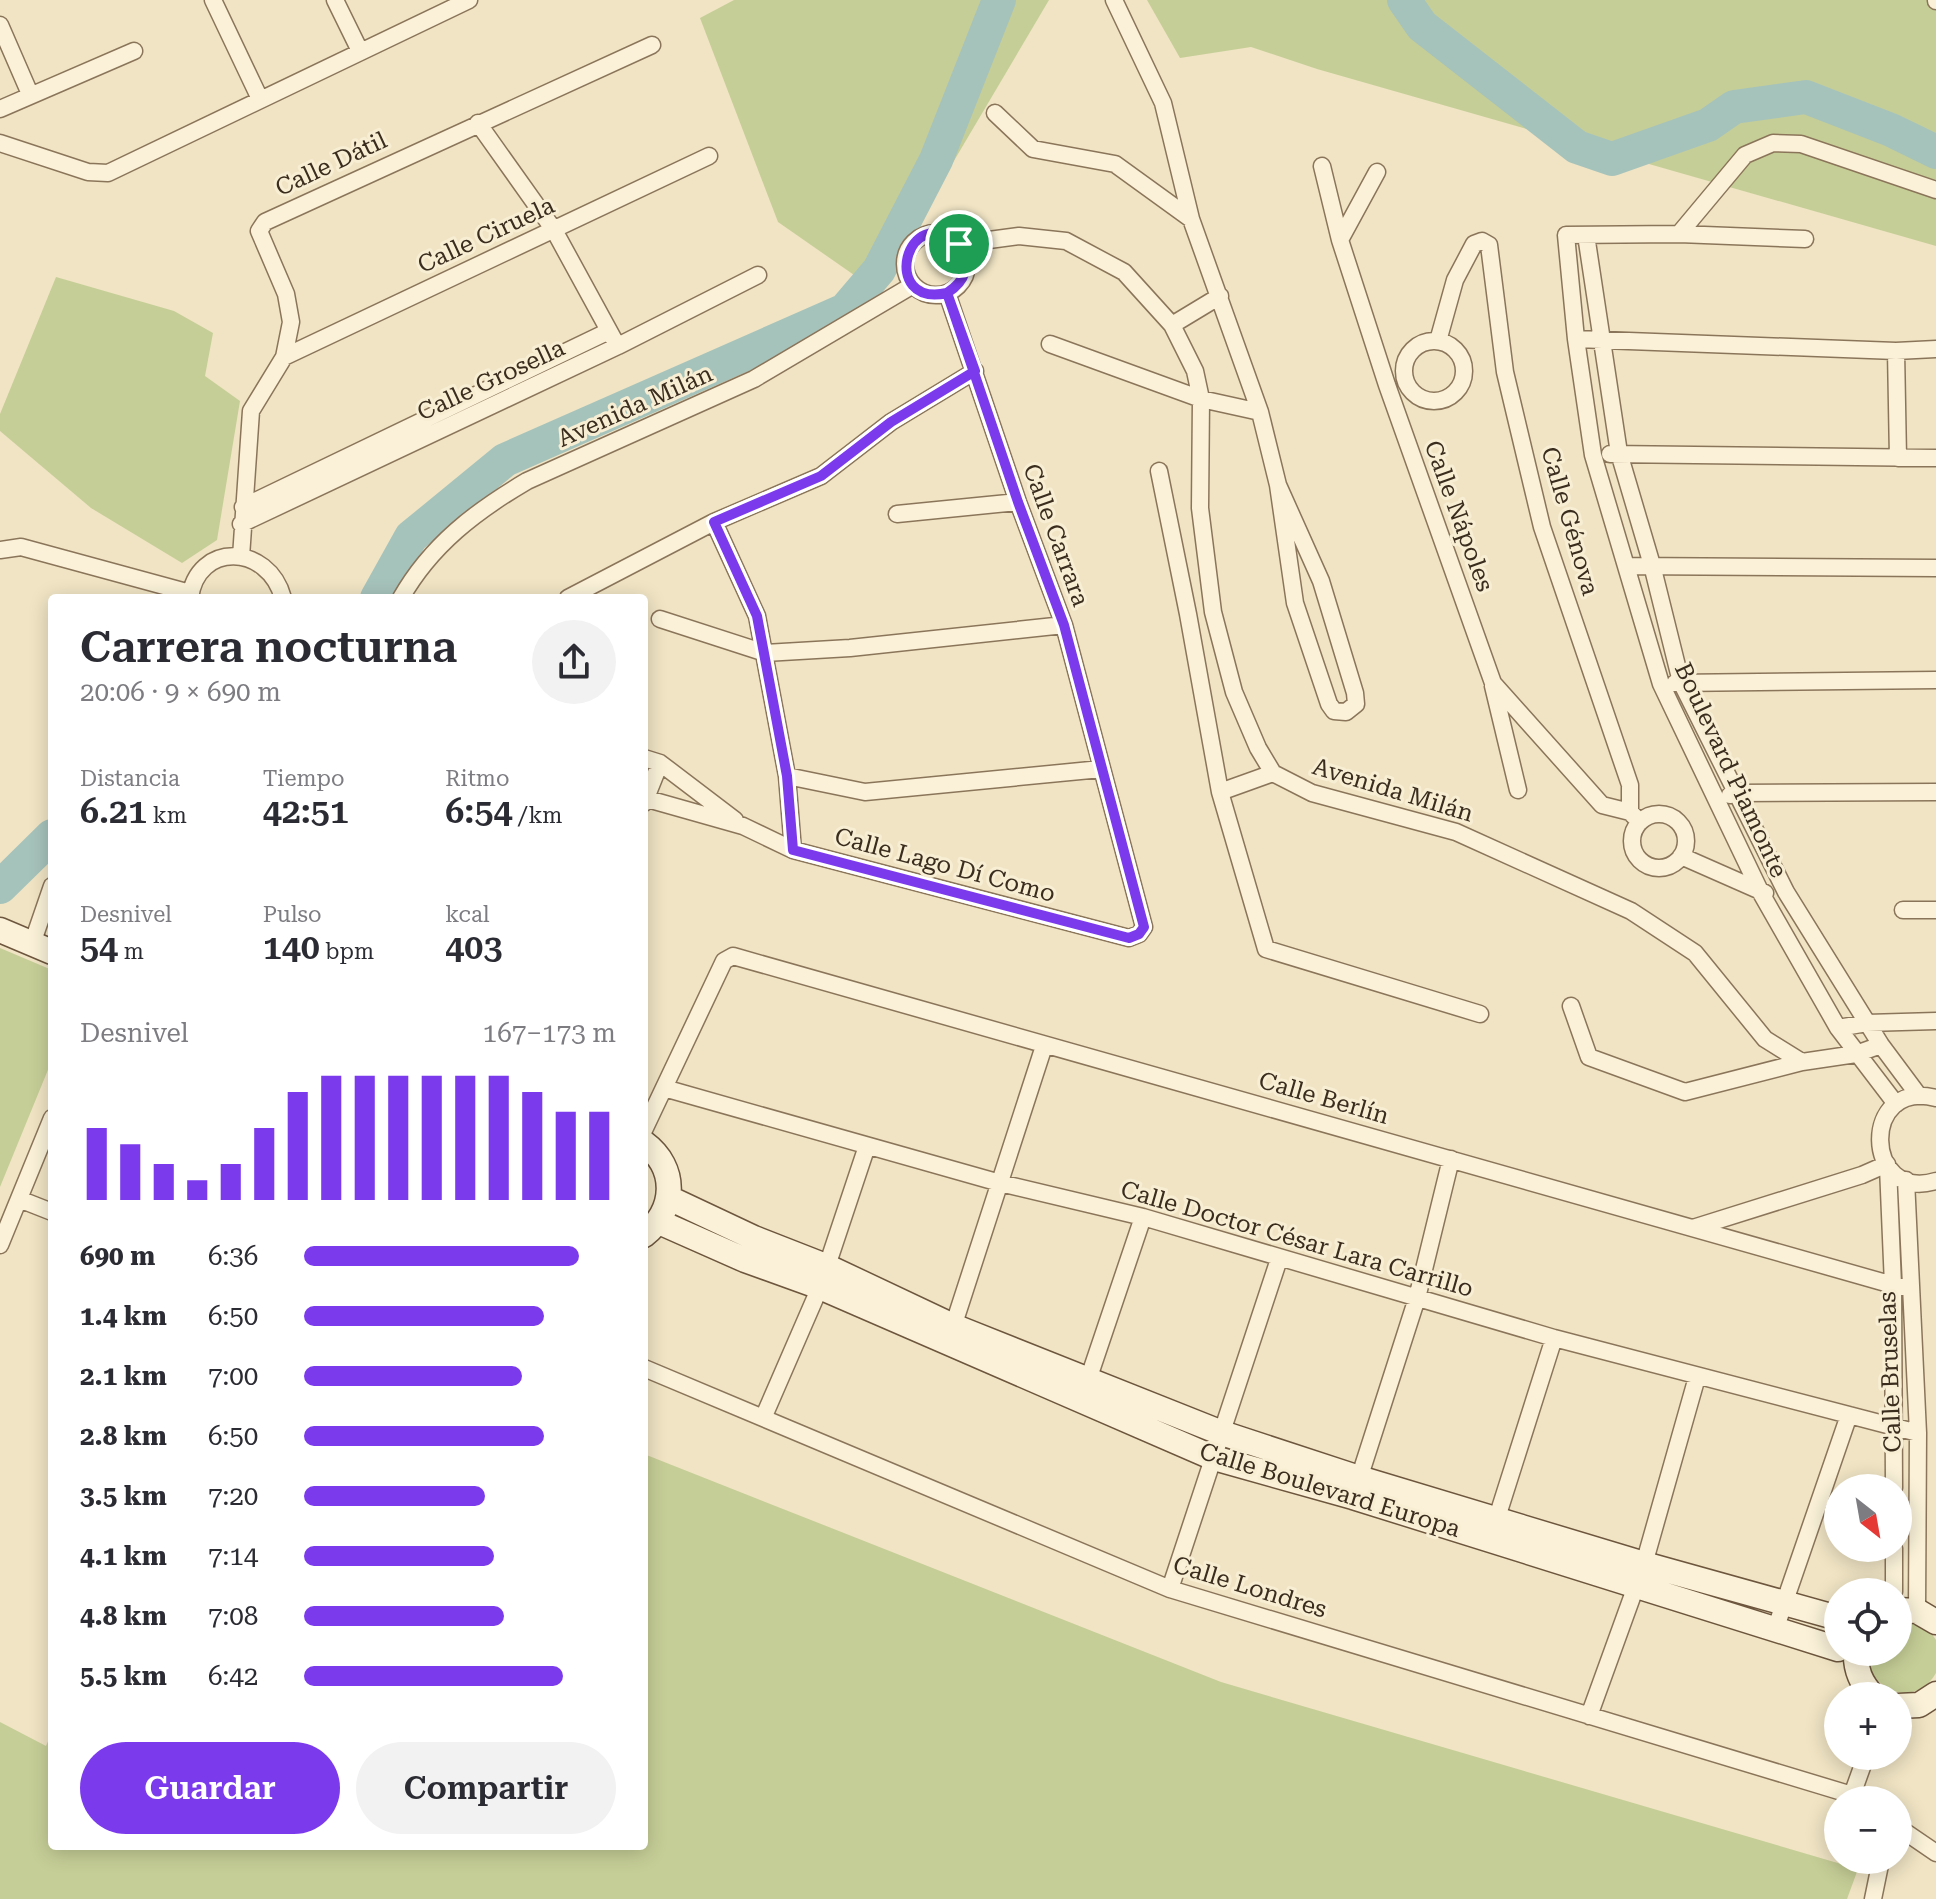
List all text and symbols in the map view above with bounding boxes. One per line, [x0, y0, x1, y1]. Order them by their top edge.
street label: Calle Dátil [271, 126, 391, 202]
street label: Calle Ciruela [413, 191, 559, 279]
pin [925, 210, 993, 278]
icon: arrive [937, 222, 981, 266]
street label: Calle Grosella [413, 334, 569, 426]
street label: Avenida Milán [553, 359, 717, 453]
street label: Calle Nápoles [1419, 437, 1499, 595]
street label: Calle Génova [1535, 444, 1605, 598]
street label: Calle Carrara [1017, 460, 1095, 610]
button: share [532, 620, 616, 704]
text: Carrera nocturna [80, 621, 457, 673]
street label: Boulevard Piamonte [1669, 658, 1793, 882]
text: 20:06 · 9 × 690 m [80, 677, 281, 707]
street label: Avenida Milán [1309, 752, 1477, 828]
text: Distancia [80, 766, 180, 791]
text: Tiempo [263, 766, 344, 791]
text: Ritmo [445, 766, 509, 791]
text: 6.21 [80, 791, 147, 831]
text: 42:51 [263, 791, 349, 831]
text: 6:54 [445, 791, 512, 831]
text: km [147, 803, 187, 828]
text: /km [512, 803, 562, 828]
street label: Calle Lago Dí Como [832, 822, 1058, 908]
text: Desnivel [80, 902, 172, 927]
text: Pulso [263, 902, 321, 927]
text: kcal [445, 902, 490, 927]
text: 54 [80, 927, 118, 967]
text: 140 [263, 927, 320, 967]
text: 403 [445, 927, 502, 967]
text: m [118, 939, 144, 964]
text: bpm [320, 939, 374, 964]
text: Desnivel [80, 1018, 189, 1048]
text: 167–173 m [483, 1018, 616, 1048]
street label: Calle Berlín [1256, 1066, 1392, 1130]
street label: Calle Doctor César Lara Carrillo [1118, 1175, 1476, 1303]
text: 690 m [80, 1241, 155, 1271]
text: 6:36 [208, 1241, 258, 1271]
street label: Calle Bruselas [1873, 1291, 1907, 1453]
text: 1.4 km [80, 1301, 167, 1331]
text: 6:50 [208, 1301, 258, 1331]
text: 2.1 km [80, 1361, 167, 1391]
text: 7:00 [208, 1361, 258, 1391]
text: 2.8 km [80, 1421, 167, 1451]
text: 6:50 [208, 1421, 258, 1451]
street label: Calle Boulevard Europa [1196, 1437, 1464, 1543]
north arrow [1824, 1474, 1912, 1562]
map controls [1824, 1474, 1912, 1874]
text: 3.5 km [80, 1481, 167, 1511]
text: 7:20 [208, 1481, 258, 1511]
text: 4.1 km [80, 1541, 167, 1571]
text: 7:14 [208, 1541, 258, 1571]
street label: Calle Londres [1170, 1550, 1330, 1624]
button: locate [1824, 1578, 1912, 1666]
text: 4.8 km [80, 1601, 167, 1631]
text: 7:08 [208, 1601, 258, 1631]
text: 5.5 km [80, 1661, 167, 1691]
text: 6:42 [208, 1661, 258, 1691]
button: + [1824, 1682, 1912, 1770]
button: Guardar [80, 1742, 340, 1834]
button: Compartir [356, 1742, 616, 1834]
button: − [1824, 1786, 1912, 1874]

